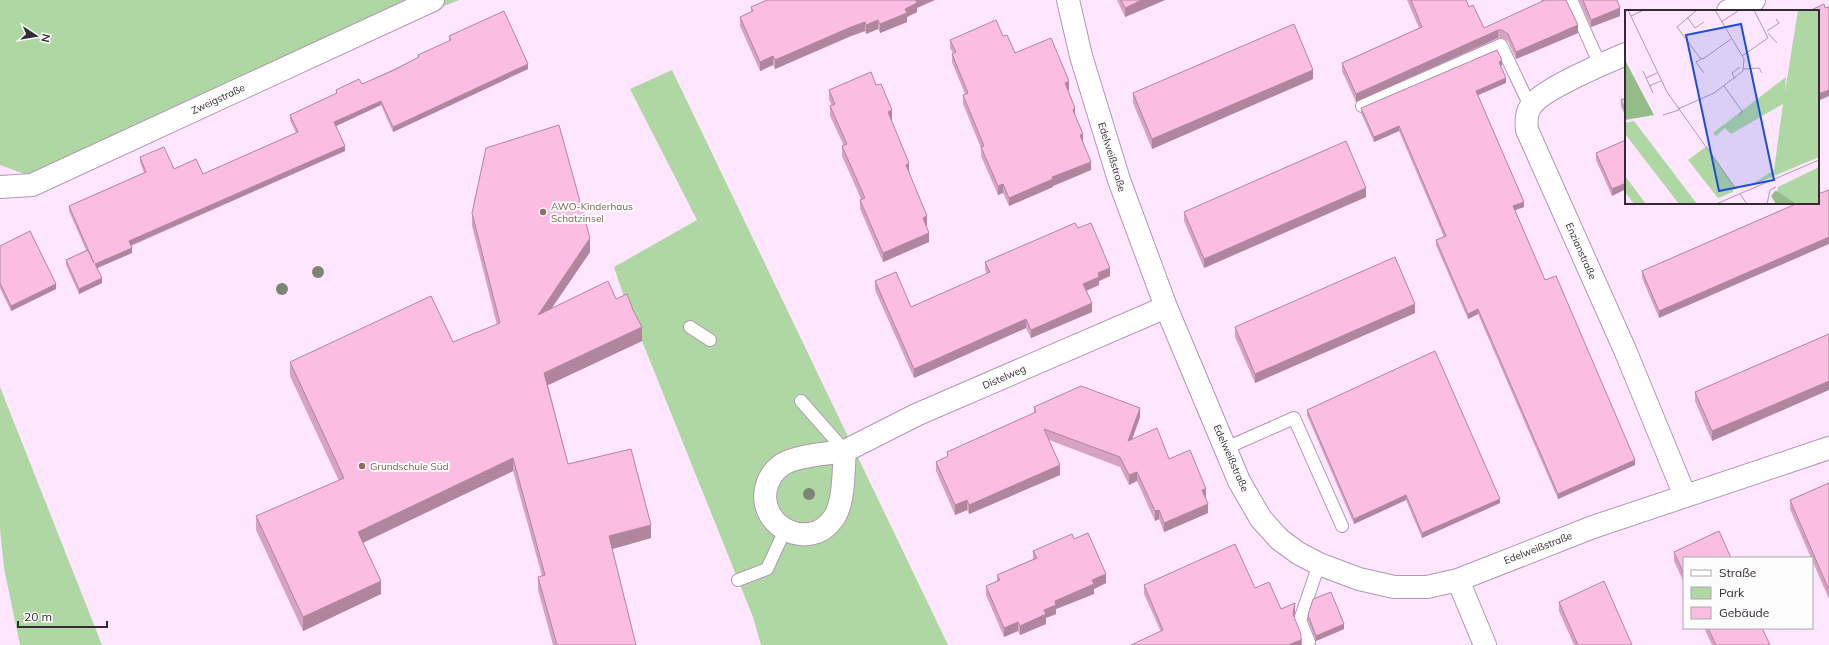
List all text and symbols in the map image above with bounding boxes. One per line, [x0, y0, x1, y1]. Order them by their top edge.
inset map [1625, 10, 1819, 204]
north arrow [16, 16, 56, 56]
text: N [38, 33, 53, 44]
street label: Zweigstraße [189, 81, 247, 117]
street label: Edelweißstraße [1095, 121, 1129, 193]
place label: AWO-Kinderhaus Schatzinsel [551, 200, 633, 225]
marker: AWO-Kinderhaus Schatzinsel [538, 207, 548, 217]
street label: Enzianstraße [1563, 221, 1599, 281]
street label: Distelweg [980, 362, 1028, 392]
street label: Edelweißstraße [1210, 422, 1252, 494]
place label: Grundschule Süd [370, 460, 449, 473]
marker: Grundschule Süd [357, 461, 367, 471]
street label: Edelweißstraße [1502, 529, 1574, 567]
legend [1683, 557, 1813, 629]
text: Straße [1719, 565, 1756, 580]
text: Park [1719, 585, 1745, 600]
scale bar [18, 603, 107, 629]
text: Gebäude [1719, 605, 1769, 620]
text: 20 m [24, 609, 52, 624]

